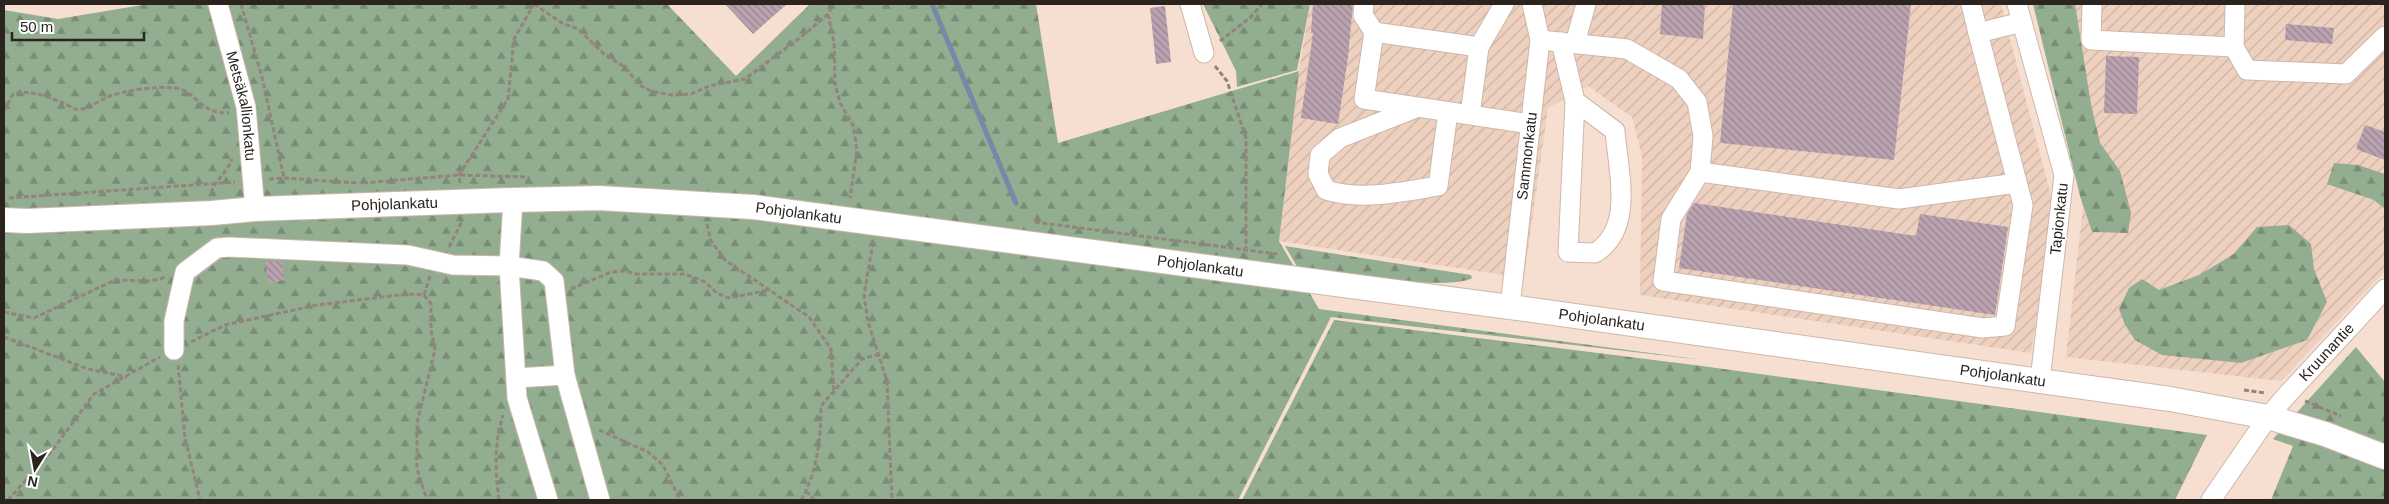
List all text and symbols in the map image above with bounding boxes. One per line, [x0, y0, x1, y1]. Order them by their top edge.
scale bar [12, 10, 145, 42]
text: 50 m [20, 18, 53, 35]
street label: Metsäkallionkatu [223, 49, 260, 162]
street label: Sammonkatu [1513, 111, 1540, 201]
street label: Tapionkatu [2046, 182, 2071, 256]
street label: Pohjolankatu [351, 194, 438, 214]
street label: Pohjolankatu [755, 198, 843, 227]
street label: Pohjolankatu [1156, 251, 1244, 280]
street label: Pohjolankatu [1558, 305, 1646, 334]
street label: Kruunantie [2295, 319, 2357, 384]
street label: Pohjolankatu [1959, 361, 2047, 390]
north arrow [10, 444, 60, 494]
text: N [26, 473, 39, 491]

